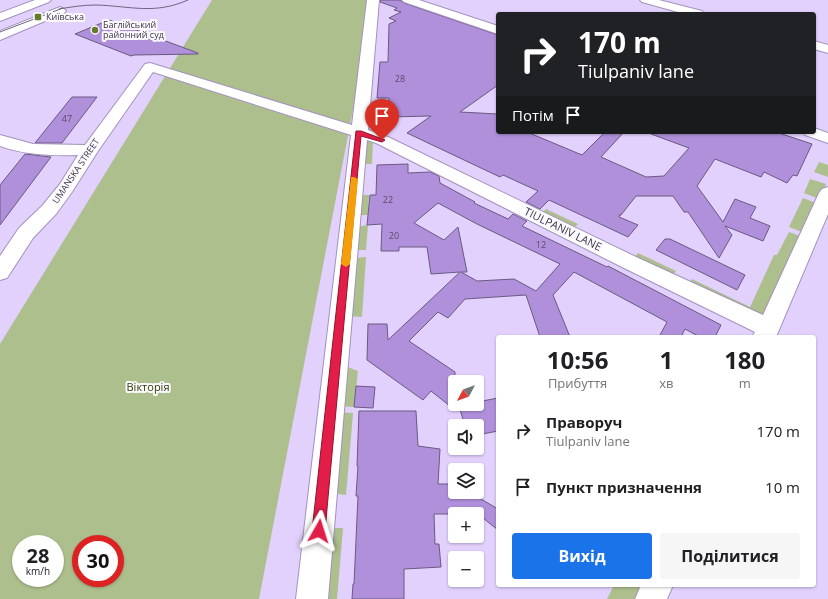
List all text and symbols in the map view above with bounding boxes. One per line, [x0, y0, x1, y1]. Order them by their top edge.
place label: Київська [46, 10, 84, 23]
marker: Київська [33, 12, 43, 22]
place label: Баглійський районний суд [103, 18, 164, 41]
text: 170 m [578, 23, 661, 61]
marker: Баглійський районний суд [90, 25, 100, 35]
icon: right [512, 28, 564, 80]
text: Tiulpaniv lane [578, 59, 694, 83]
house number: 28 [395, 72, 405, 85]
pin [365, 99, 399, 140]
icon: arrive [562, 104, 584, 126]
icon: arrive [371, 105, 393, 127]
text: Потім [512, 105, 554, 125]
house number: 47 [62, 112, 72, 125]
street label: UMANSKA STREET [49, 136, 102, 206]
house number: 22 [383, 193, 393, 206]
street label: TIULPANIV LANE [522, 203, 604, 254]
house number: 20 [389, 229, 399, 242]
house number: 12 [536, 238, 546, 251]
text: 10:56 [547, 343, 608, 376]
text: 1 [659, 343, 673, 376]
text: 180 [724, 343, 765, 376]
text: Прибуття [548, 374, 607, 392]
text: хв [659, 374, 673, 392]
text: m [739, 374, 751, 392]
north arrow [448, 375, 484, 411]
map controls [448, 375, 484, 587]
park label: Вікторія [127, 379, 169, 394]
text: Праворуч [546, 412, 622, 432]
button: sound [448, 419, 484, 455]
icon: right [512, 420, 534, 442]
text: 170 m [756, 421, 800, 441]
text: Tiulpaniv lane [546, 432, 630, 450]
button: layers [448, 463, 484, 499]
icon: arrive [512, 476, 534, 498]
text: Пункт призначення [546, 477, 702, 497]
text: 10 m [765, 477, 800, 497]
button: + [448, 507, 484, 543]
position arrow [298, 510, 340, 552]
button: Вихід [512, 533, 652, 579]
button: Поділитися [660, 533, 800, 579]
speed limit sign: 30 [72, 535, 124, 587]
text: 28 [27, 542, 49, 569]
button: − [448, 551, 484, 587]
text: km/h [26, 564, 50, 578]

